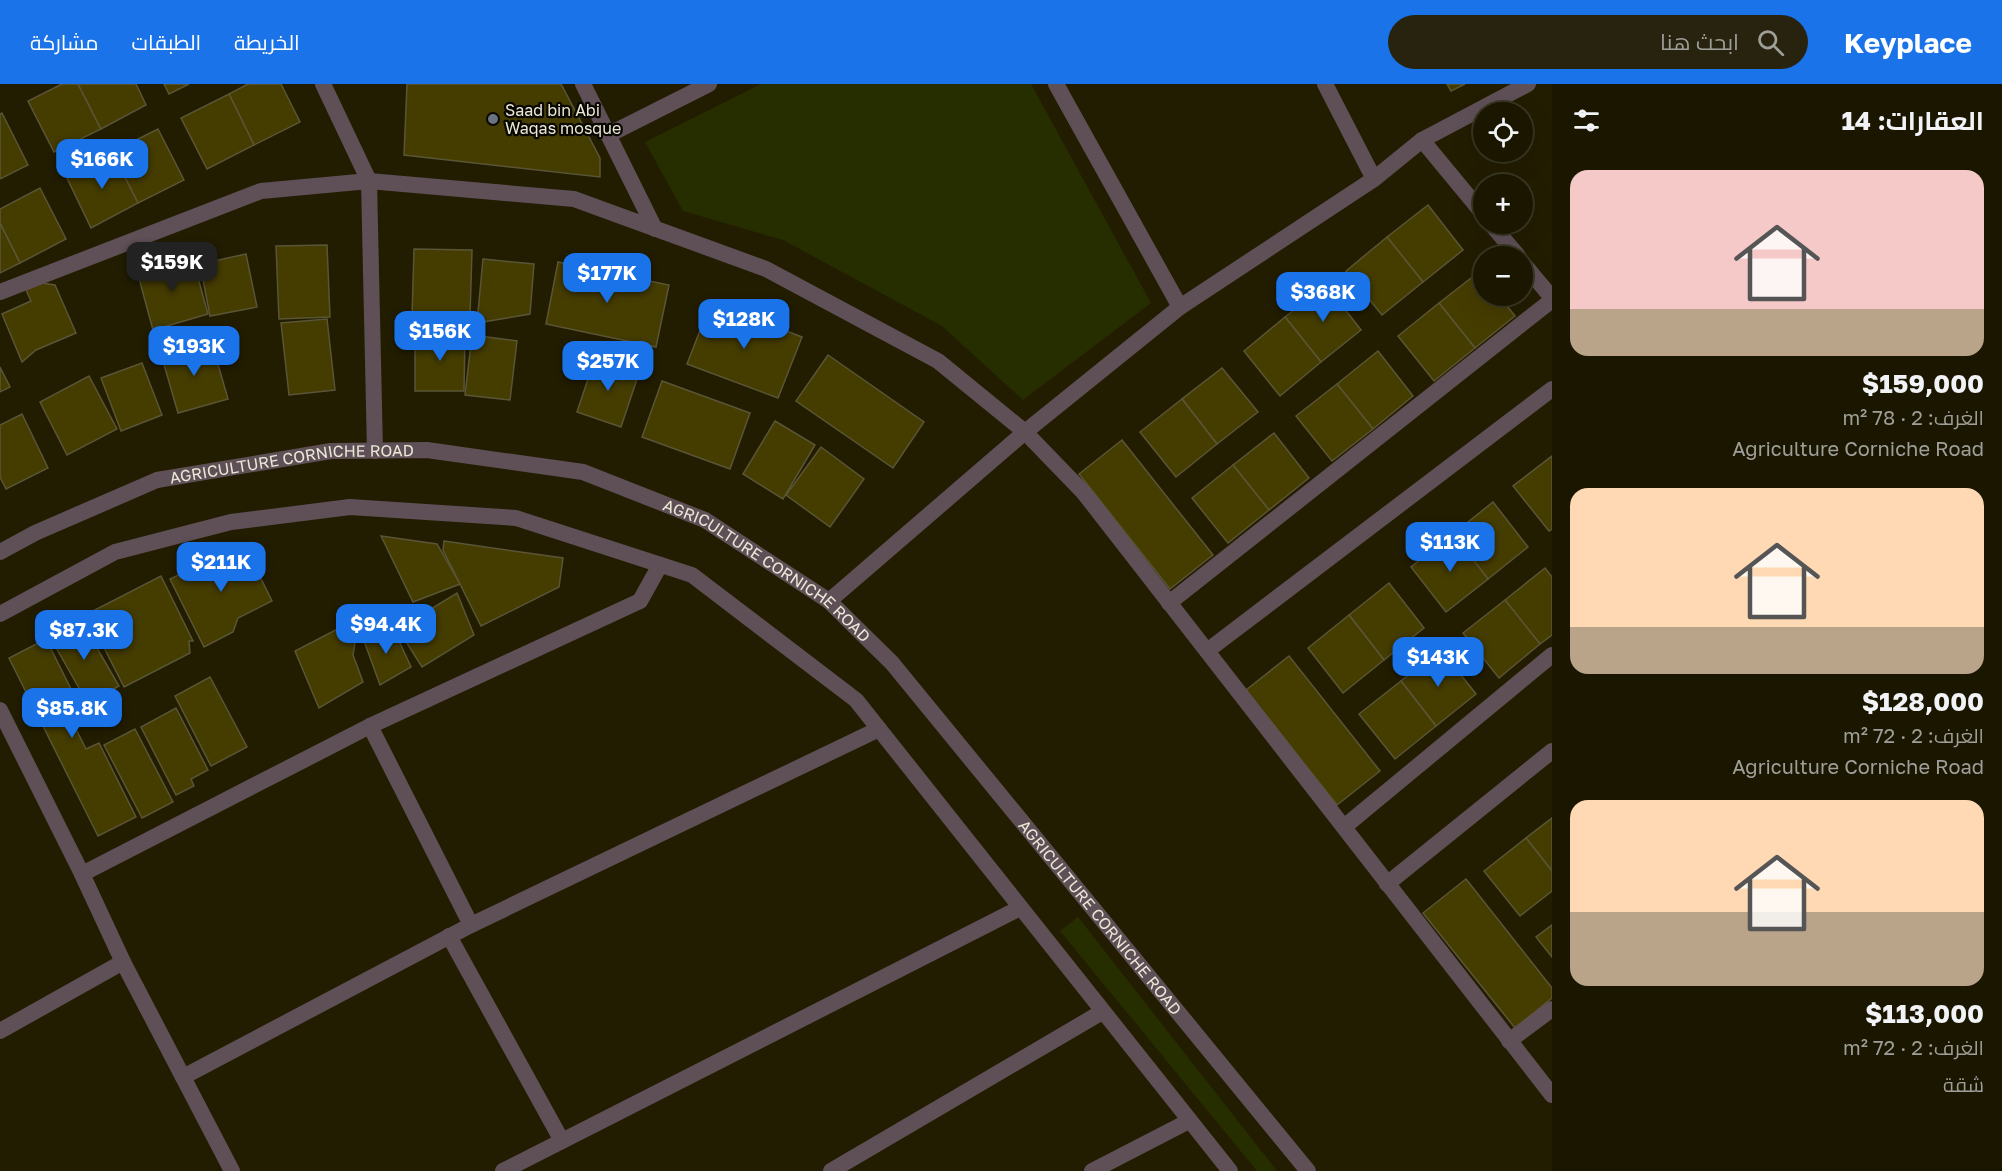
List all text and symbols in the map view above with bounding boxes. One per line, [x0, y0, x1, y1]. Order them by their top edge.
search box [1388, 15, 1808, 69]
icon: search [1754, 26, 1787, 59]
text: Keyplace [1844, 26, 1972, 59]
text: ابحث هنا [1660, 28, 1739, 55]
text: مشاركة [30, 29, 99, 55]
text: الطبقات [132, 29, 201, 55]
text: الخريطة [234, 29, 300, 55]
place label: Saad bin Abi Waqas mosque [505, 100, 621, 138]
map controls [1473, 102, 1533, 306]
button: locate [1473, 102, 1533, 162]
icon: filters [1570, 104, 1603, 137]
text: العقارات: 14 [1841, 105, 1984, 136]
marker: Saad bin Abi Waqas mosque [486, 112, 500, 126]
pin: $166K [60, 139, 144, 190]
text: $166K [70, 146, 134, 170]
button: + [1473, 174, 1533, 234]
icon: home [1723, 209, 1831, 317]
pin: $159K [130, 242, 214, 293]
button: − [1473, 246, 1533, 306]
text: $159K [140, 249, 204, 273]
pin: $177K [565, 253, 649, 304]
text: $177K [577, 260, 637, 284]
pin: $368K [1281, 272, 1365, 323]
text: $368K [1290, 279, 1356, 303]
pin: $128K [702, 299, 786, 350]
text: $128K [712, 306, 776, 330]
pin: $156K [398, 311, 482, 362]
text: $156K [408, 318, 472, 342]
pin: $193K [152, 326, 236, 377]
text: $193K [162, 333, 226, 357]
pin: $257K [566, 341, 650, 392]
text: $257K [576, 348, 640, 372]
text: $159,000 [1862, 368, 1984, 399]
text: الغرف: 2 · 78 m² [1842, 405, 1984, 429]
text: Agriculture Corniche Road [1732, 436, 1984, 460]
street label: AGRICULTURE CORNICHE ROAD [168, 440, 414, 488]
street label: AGRICULTURE CORNICHE ROAD [660, 495, 875, 646]
pin: $113K [1408, 522, 1492, 573]
icon: home [1723, 527, 1831, 635]
text: $113K [1420, 529, 1480, 553]
pin: $211K [179, 542, 263, 593]
text: $211K [191, 549, 251, 573]
pin: $94.4K [337, 604, 435, 655]
pin: $87.3K [35, 610, 133, 661]
text: $94.4K [350, 611, 422, 635]
text: $87.3K [49, 617, 119, 641]
pin: $143K [1396, 637, 1480, 688]
text: $143K [1407, 644, 1469, 668]
text: $128,000 [1862, 686, 1984, 717]
pin: $85.8K [23, 688, 121, 739]
text: $85.8K [36, 695, 108, 719]
text: الغرف: 2 · 72 m² [1843, 723, 1984, 747]
text: Agriculture Corniche Road [1732, 754, 1984, 778]
street label: AGRICULTURE CORNICHE ROAD [1014, 816, 1186, 1019]
icon: home [1723, 839, 1831, 947]
text: $113,000 [1865, 998, 1984, 1029]
text: الغرف: 2 · 72 m² [1843, 1035, 1984, 1059]
text: شقة [1943, 1072, 1984, 1096]

